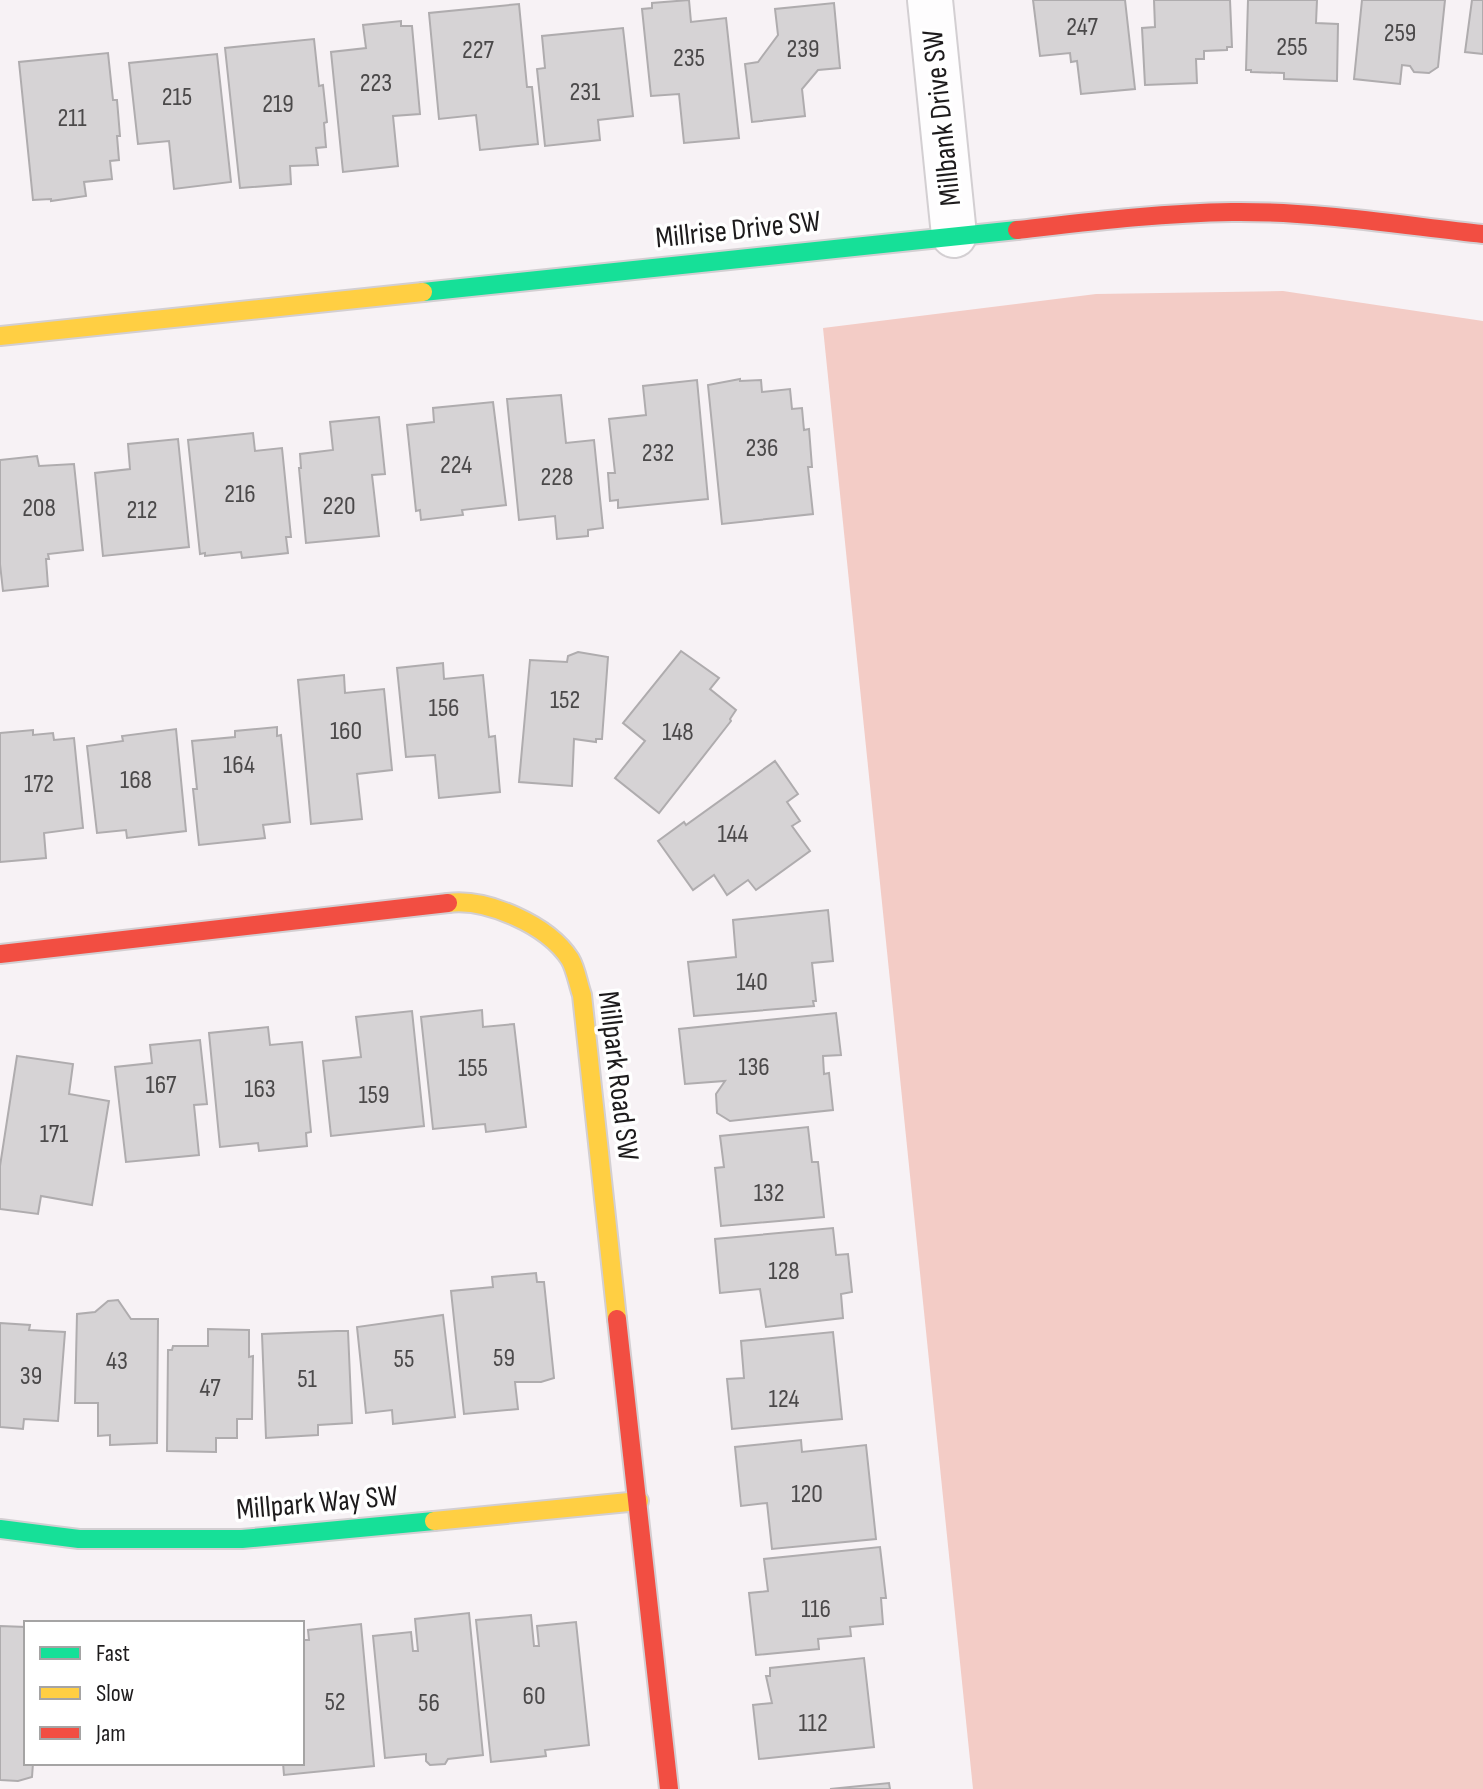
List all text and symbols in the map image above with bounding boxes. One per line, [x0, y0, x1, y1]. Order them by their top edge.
house number: 247 [1066, 12, 1098, 43]
house number: 259 [1384, 18, 1416, 49]
street label: Millbank Drive SW [915, 28, 969, 208]
house number: 255 [1276, 32, 1308, 63]
house number: 239 [786, 34, 820, 65]
house number: 227 [462, 35, 495, 66]
house number: 235 [673, 43, 705, 74]
house number: 223 [360, 68, 392, 99]
house number: 231 [570, 77, 600, 108]
house number: 215 [162, 82, 192, 113]
house number: 219 [262, 89, 294, 120]
house number: 211 [58, 103, 87, 134]
street label: Millrise Drive SW [654, 203, 823, 257]
house number: 236 [745, 433, 779, 464]
house number: 232 [642, 438, 674, 469]
house number: 224 [440, 450, 472, 481]
house number: 228 [541, 462, 573, 493]
house number: 216 [224, 479, 256, 510]
house number: 220 [322, 491, 356, 522]
house number: 208 [22, 493, 56, 524]
house number: 212 [127, 495, 157, 526]
house number: 152 [550, 685, 580, 716]
house number: 156 [429, 693, 459, 724]
house number: 160 [330, 716, 362, 747]
house number: 148 [662, 717, 694, 748]
house number: 164 [223, 750, 255, 781]
house number: 168 [120, 765, 152, 796]
house number: 172 [24, 769, 54, 800]
house number: 144 [718, 819, 749, 850]
house number: 140 [736, 967, 768, 998]
street label: Millpark Road SW [590, 989, 646, 1163]
house number: 136 [738, 1052, 770, 1083]
house number: 155 [458, 1053, 488, 1084]
house number: 167 [146, 1070, 177, 1101]
house number: 163 [244, 1074, 276, 1105]
house number: 159 [358, 1080, 390, 1111]
house number: 171 [40, 1119, 68, 1150]
house number: 132 [754, 1178, 784, 1209]
house number: 128 [768, 1256, 800, 1287]
house number: 59 [493, 1343, 515, 1374]
house number: 55 [394, 1344, 414, 1375]
house number: 43 [106, 1346, 128, 1377]
house number: 39 [20, 1361, 42, 1392]
house number: 51 [297, 1364, 317, 1395]
house number: 47 [199, 1373, 221, 1404]
house number: 124 [769, 1384, 800, 1415]
street label: Millpark Way SW [235, 1478, 400, 1528]
house number: 120 [791, 1479, 823, 1510]
house number: 116 [801, 1594, 831, 1625]
legend [24, 1621, 304, 1765]
text: Fast [96, 1639, 130, 1668]
text: Slow [96, 1679, 134, 1708]
house number: 60 [523, 1681, 545, 1712]
house number: 52 [324, 1687, 346, 1718]
house number: 56 [418, 1688, 440, 1719]
house number: 112 [798, 1708, 828, 1739]
text: Jam [95, 1719, 126, 1748]

